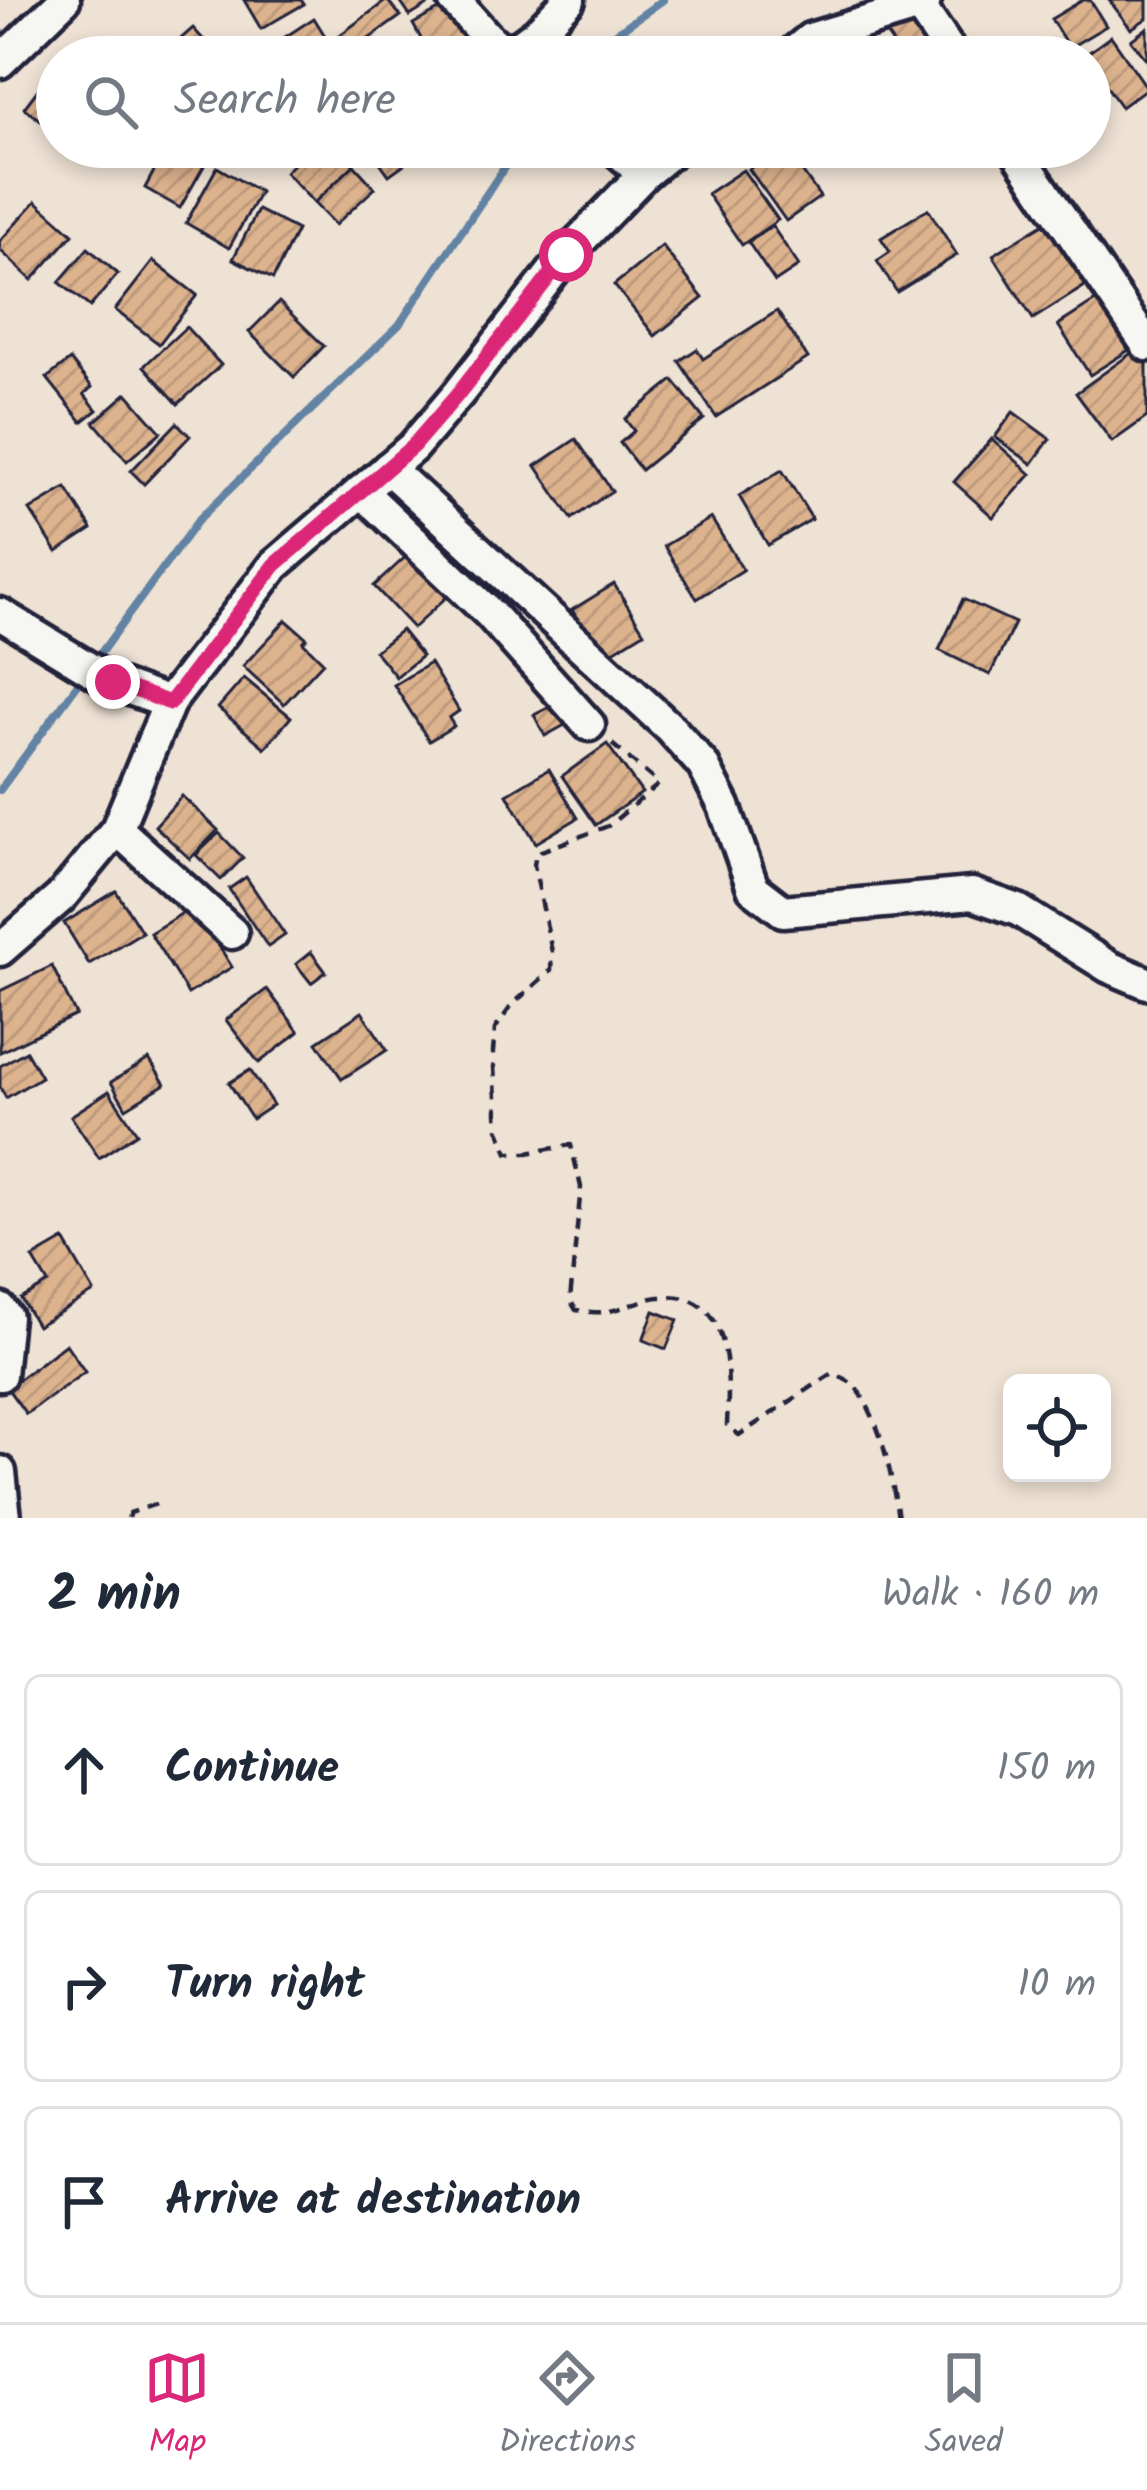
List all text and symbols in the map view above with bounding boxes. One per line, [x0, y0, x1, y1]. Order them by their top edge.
search box [36, 36, 1111, 168]
text: Search here [174, 66, 396, 138]
icon: search [78, 69, 144, 135]
route start [539, 228, 593, 282]
route end [86, 655, 140, 709]
map controls [1003, 1374, 1111, 1482]
button: locate [1003, 1374, 1111, 1482]
text: 2 min [48, 1556, 181, 1637]
text: Walk · 160 m [882, 1565, 1099, 1627]
text: Continue [165, 1734, 339, 1806]
icon: ahead [51, 1737, 117, 1803]
text: 150 m [997, 1739, 1096, 1801]
text: Turn right [165, 1950, 365, 2022]
icon: right [51, 1953, 117, 2019]
text: 10 m [1018, 1955, 1096, 2017]
text: Arrive at destination [165, 2166, 581, 2238]
icon: arrive [51, 2169, 117, 2235]
tab: Map [144, 2345, 210, 2470]
tab: Directions [499, 2345, 636, 2470]
tab: Saved [924, 2345, 1003, 2470]

